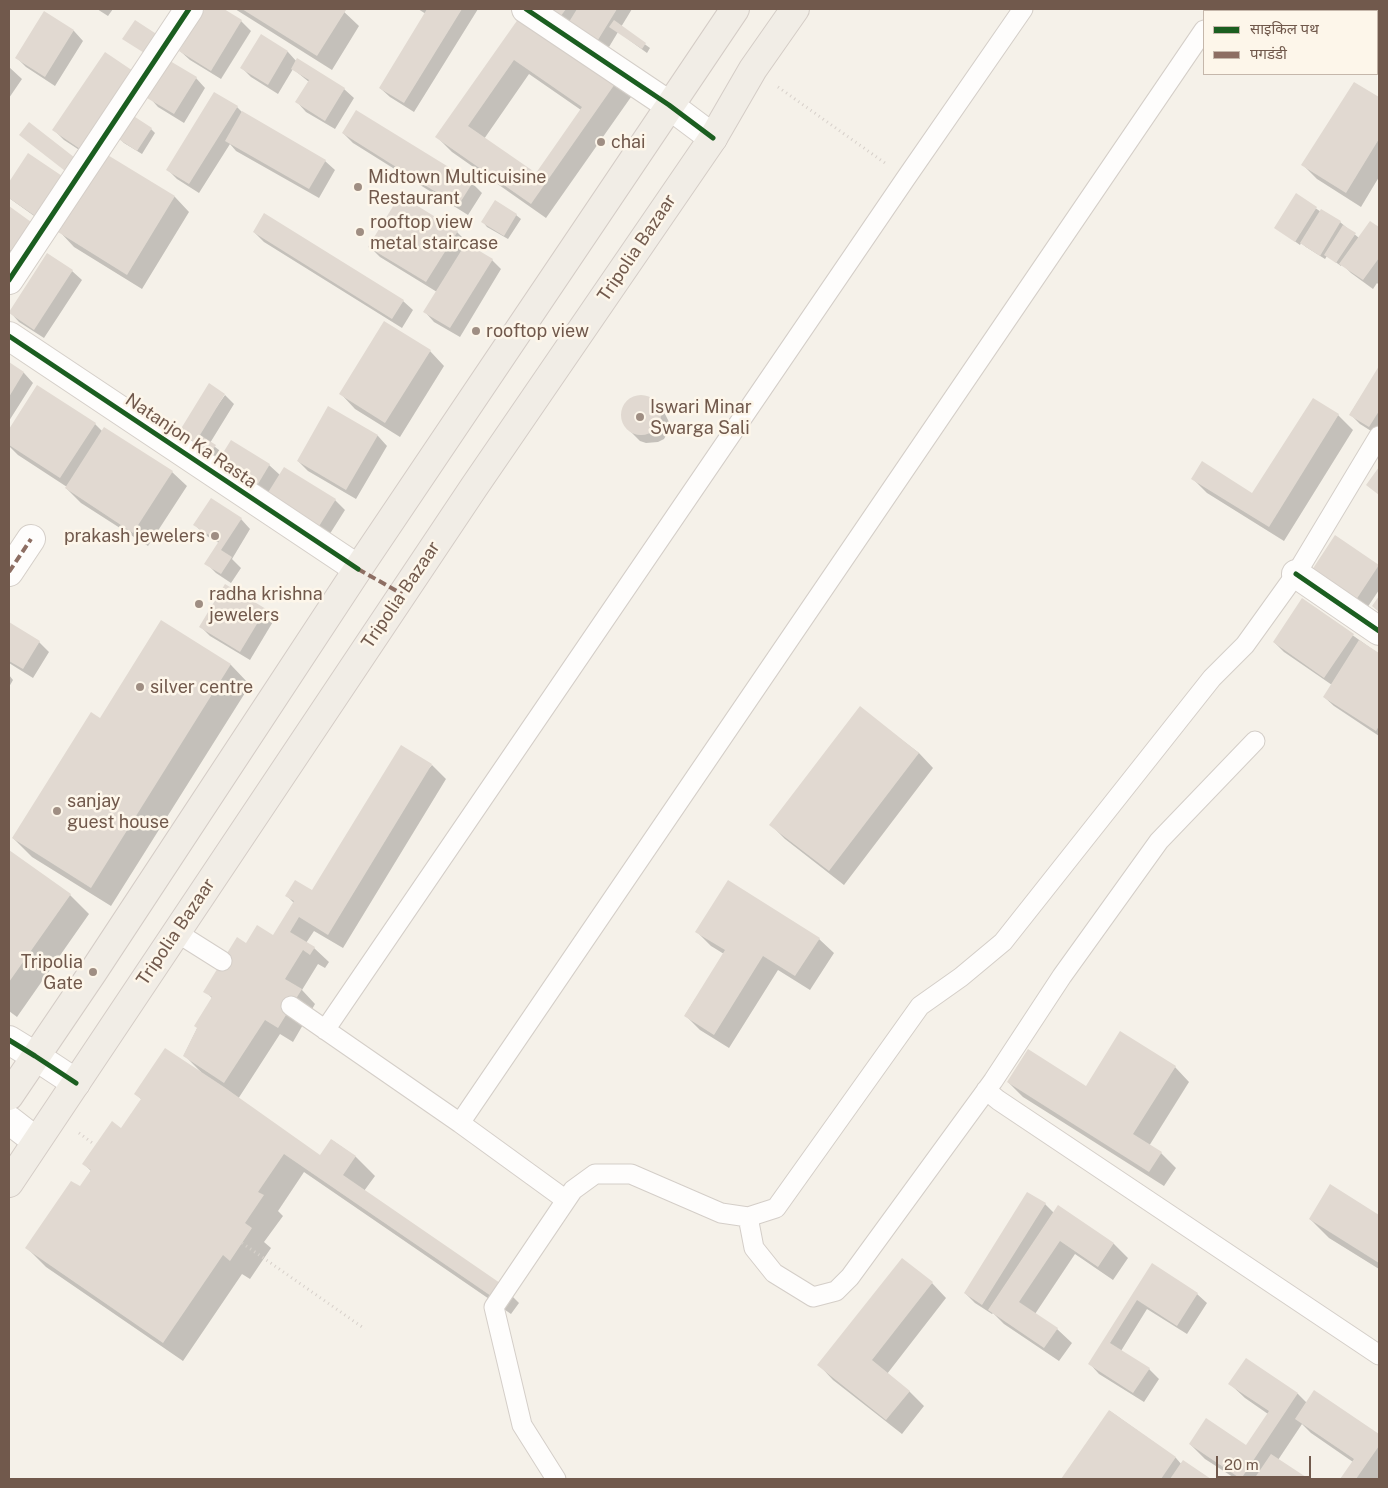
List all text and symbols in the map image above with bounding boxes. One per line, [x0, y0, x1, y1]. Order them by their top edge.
legend [1203, 10, 1378, 75]
text: साइकिल पथ [1250, 20, 1319, 37]
text: पगडंडी [1250, 45, 1287, 62]
place label: chai [611, 131, 645, 153]
marker: chai [595, 136, 607, 148]
place label: Midtown Multicuisine Restaurant [368, 166, 547, 208]
marker: Midtown Multicuisine Restaurant [352, 181, 364, 193]
street label: Tripolia Bazaar [593, 190, 681, 306]
place label: rooftop view metal staircase [370, 211, 498, 253]
marker: rooftop view metal staircase [354, 226, 366, 238]
place label: rooftop view [486, 320, 589, 342]
marker: rooftop view [470, 325, 482, 337]
street label: Natanjon Ka Rasta [121, 389, 261, 493]
place label: Iswari Minar Swarga Sali [650, 396, 752, 438]
marker: Iswari Minar Swarga Sali [634, 411, 646, 423]
place label: prakash jewelers [64, 525, 205, 547]
marker: prakash jewelers [209, 530, 221, 542]
street label: Tripolia Bazaar [357, 537, 445, 653]
place label: radha krishna jewelers [209, 583, 323, 626]
marker: radha krishna jewelers [193, 598, 205, 610]
place label: silver centre [150, 676, 253, 698]
marker: silver centre [134, 681, 146, 693]
place label: sanjay guest house [67, 790, 169, 832]
marker: sanjay guest house [51, 805, 63, 817]
street label: Tripolia Bazaar [132, 874, 220, 990]
place label: Tripolia Gate [21, 951, 83, 994]
marker: Tripolia Gate [87, 966, 99, 978]
scale bar [1218, 1446, 1313, 1478]
text: 20 m [1224, 1456, 1259, 1473]

